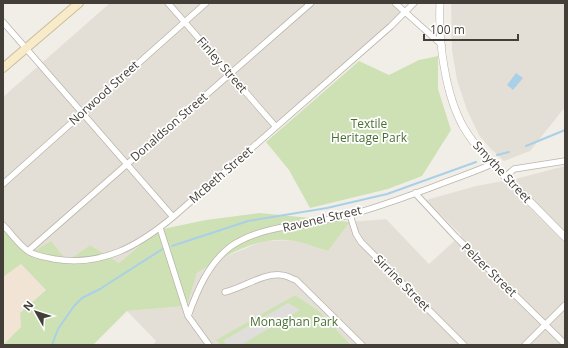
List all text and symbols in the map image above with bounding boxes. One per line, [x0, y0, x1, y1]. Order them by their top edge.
scale bar [424, 16, 518, 42]
text: 100 m [430, 21, 465, 38]
street label: Finley Street [193, 33, 251, 96]
street label: Norwood Street [65, 57, 142, 129]
street label: Donaldson Street [126, 88, 211, 165]
park label: Textile Heritage Park [331, 115, 408, 146]
street label: Smythe Street [469, 137, 535, 206]
street label: McBeth Street [185, 142, 256, 207]
street label: Ravenel Street [281, 201, 363, 236]
street label: Pelzer Street [458, 239, 521, 300]
street label: Sirrine Street [370, 251, 434, 315]
north arrow [16, 292, 56, 332]
text: N [19, 297, 36, 314]
park label: Monaghan Park [250, 313, 339, 330]

